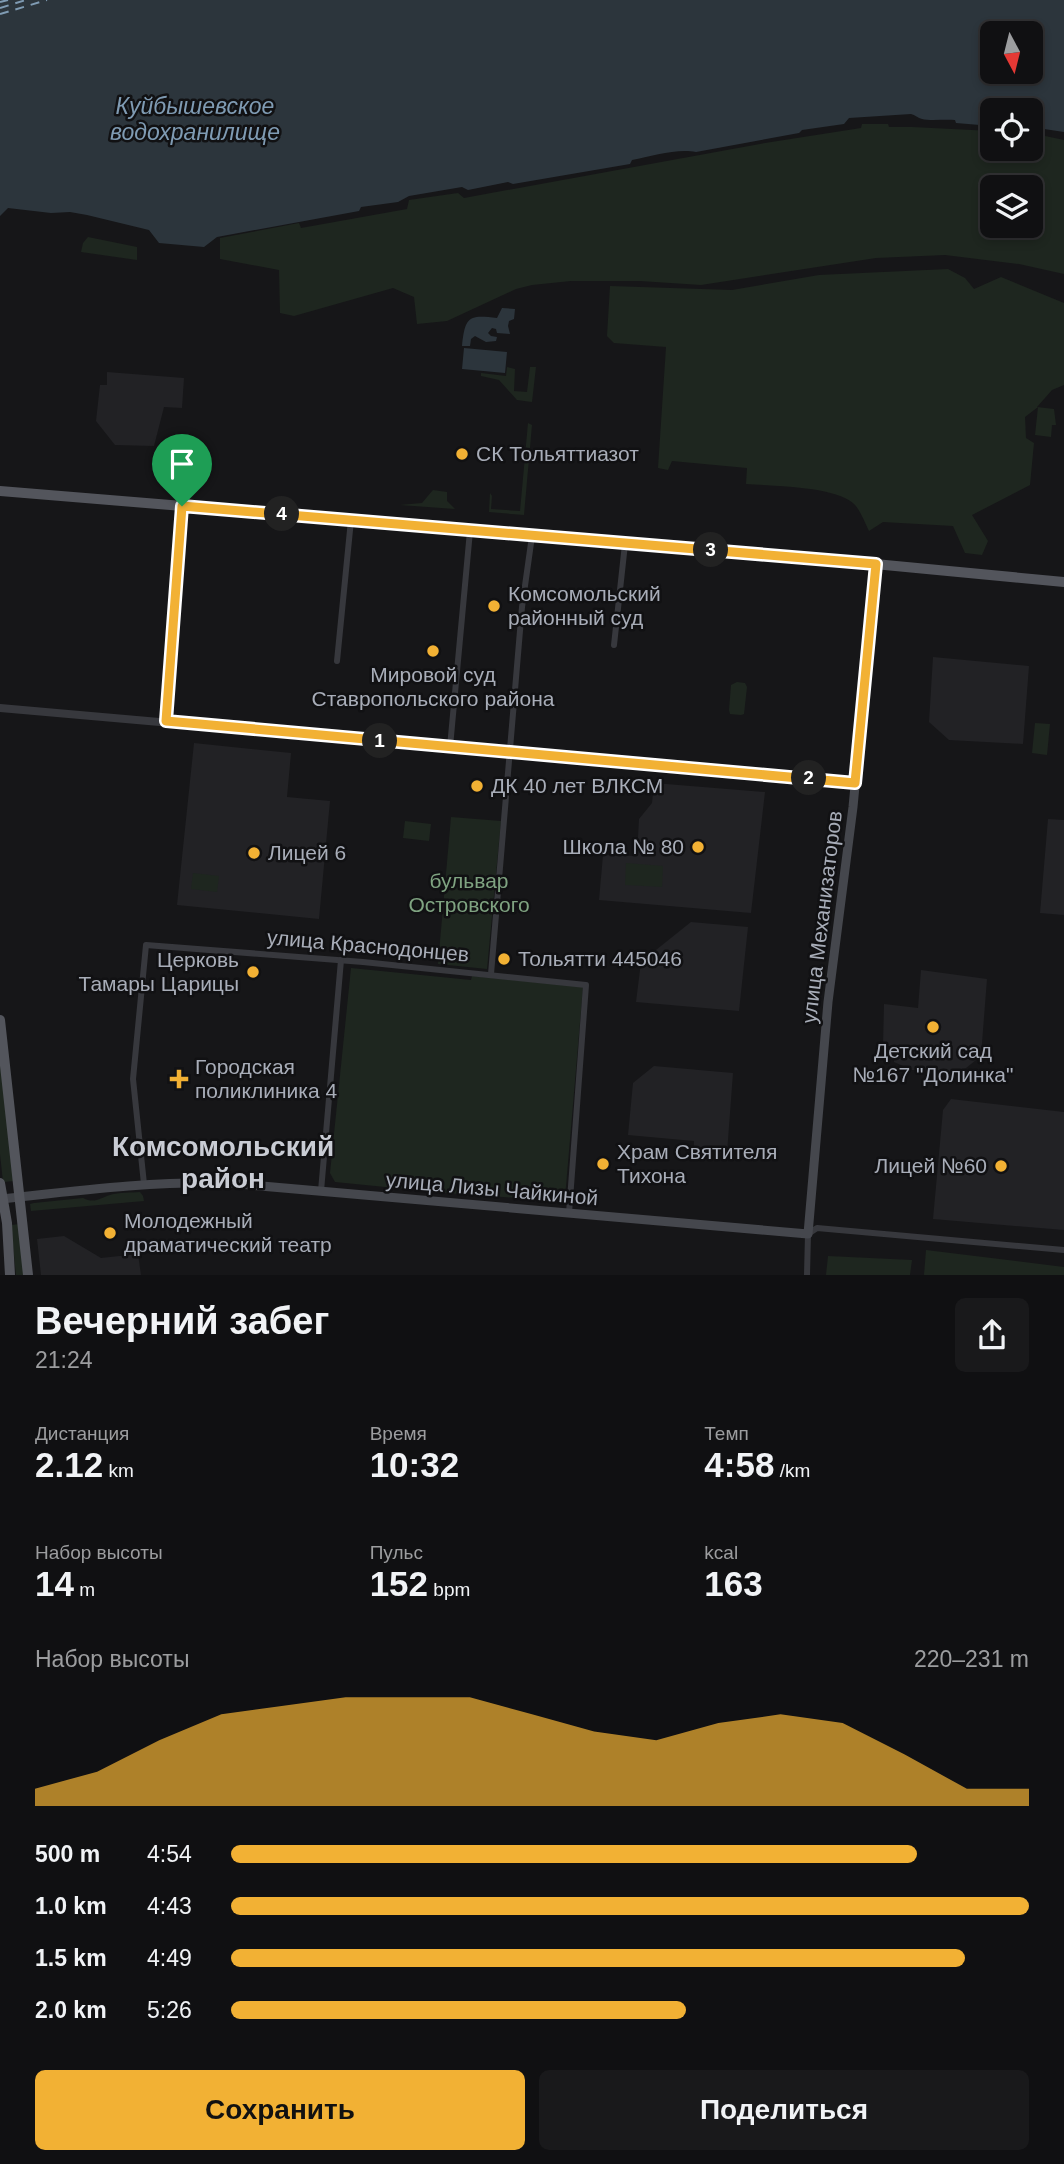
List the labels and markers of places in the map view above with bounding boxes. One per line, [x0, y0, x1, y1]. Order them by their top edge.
pin [152, 434, 212, 506]
place label: СК Тольяттиазот [476, 442, 639, 465]
marker: СК Тольяттиазот [454, 446, 470, 462]
pin: 4 [264, 496, 300, 532]
pin: 3 [694, 532, 728, 568]
place label: Комсомольский районный суд [508, 582, 661, 629]
marker: Комсомольский районный суд [486, 598, 502, 614]
marker: Мировой суд Ставропольского района [425, 643, 441, 659]
place label: Мировой суд Ставропольского района [312, 663, 555, 710]
pin: 1 [362, 724, 398, 758]
pin: 2 [792, 760, 826, 796]
place label: ДК 40 лет ВЛКСМ [491, 774, 663, 797]
marker: ДК 40 лет ВЛКСМ [469, 778, 485, 794]
place label: Школа № 80 [563, 835, 684, 858]
marker: Школа № 80 [690, 839, 706, 855]
place label: Лицей 6 [268, 841, 346, 864]
marker: Лицей 6 [246, 845, 262, 861]
place label: Тольятти 445046 [518, 947, 682, 970]
place label: Церковь Тамары Царицы [79, 948, 239, 995]
marker: Тольятти 445046 [496, 951, 512, 967]
marker: Церковь Тамары Царицы [245, 964, 261, 980]
marker: Детский сад №167 "Долинка" [925, 1019, 941, 1035]
place label: Детский сад №167 "Долинка" [853, 1039, 1013, 1086]
place label: Городская поликлиника 4 [195, 1055, 337, 1102]
marker: Городская поликлиника 4 [169, 1069, 189, 1089]
place label: Храм Святителя Тихона [617, 1140, 777, 1187]
place label: Лицей №60 [875, 1154, 987, 1177]
marker: Храм Святителя Тихона [595, 1156, 611, 1172]
marker: Лицей №60 [993, 1158, 1009, 1174]
place label: Молодежный драматический театр [124, 1209, 332, 1256]
marker: Молодежный драматический театр [102, 1225, 118, 1241]

